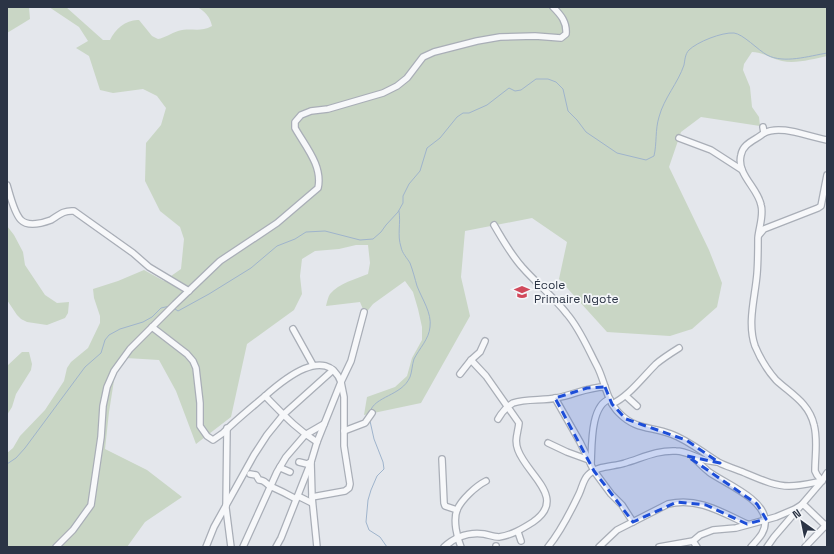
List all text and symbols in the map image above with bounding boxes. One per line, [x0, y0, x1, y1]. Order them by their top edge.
place label: École Primaire Ngote [534, 277, 619, 307]
school or university icon: École Primaire Ngote [513, 283, 531, 301]
north arrow [782, 502, 822, 542]
text: N [790, 506, 803, 521]

